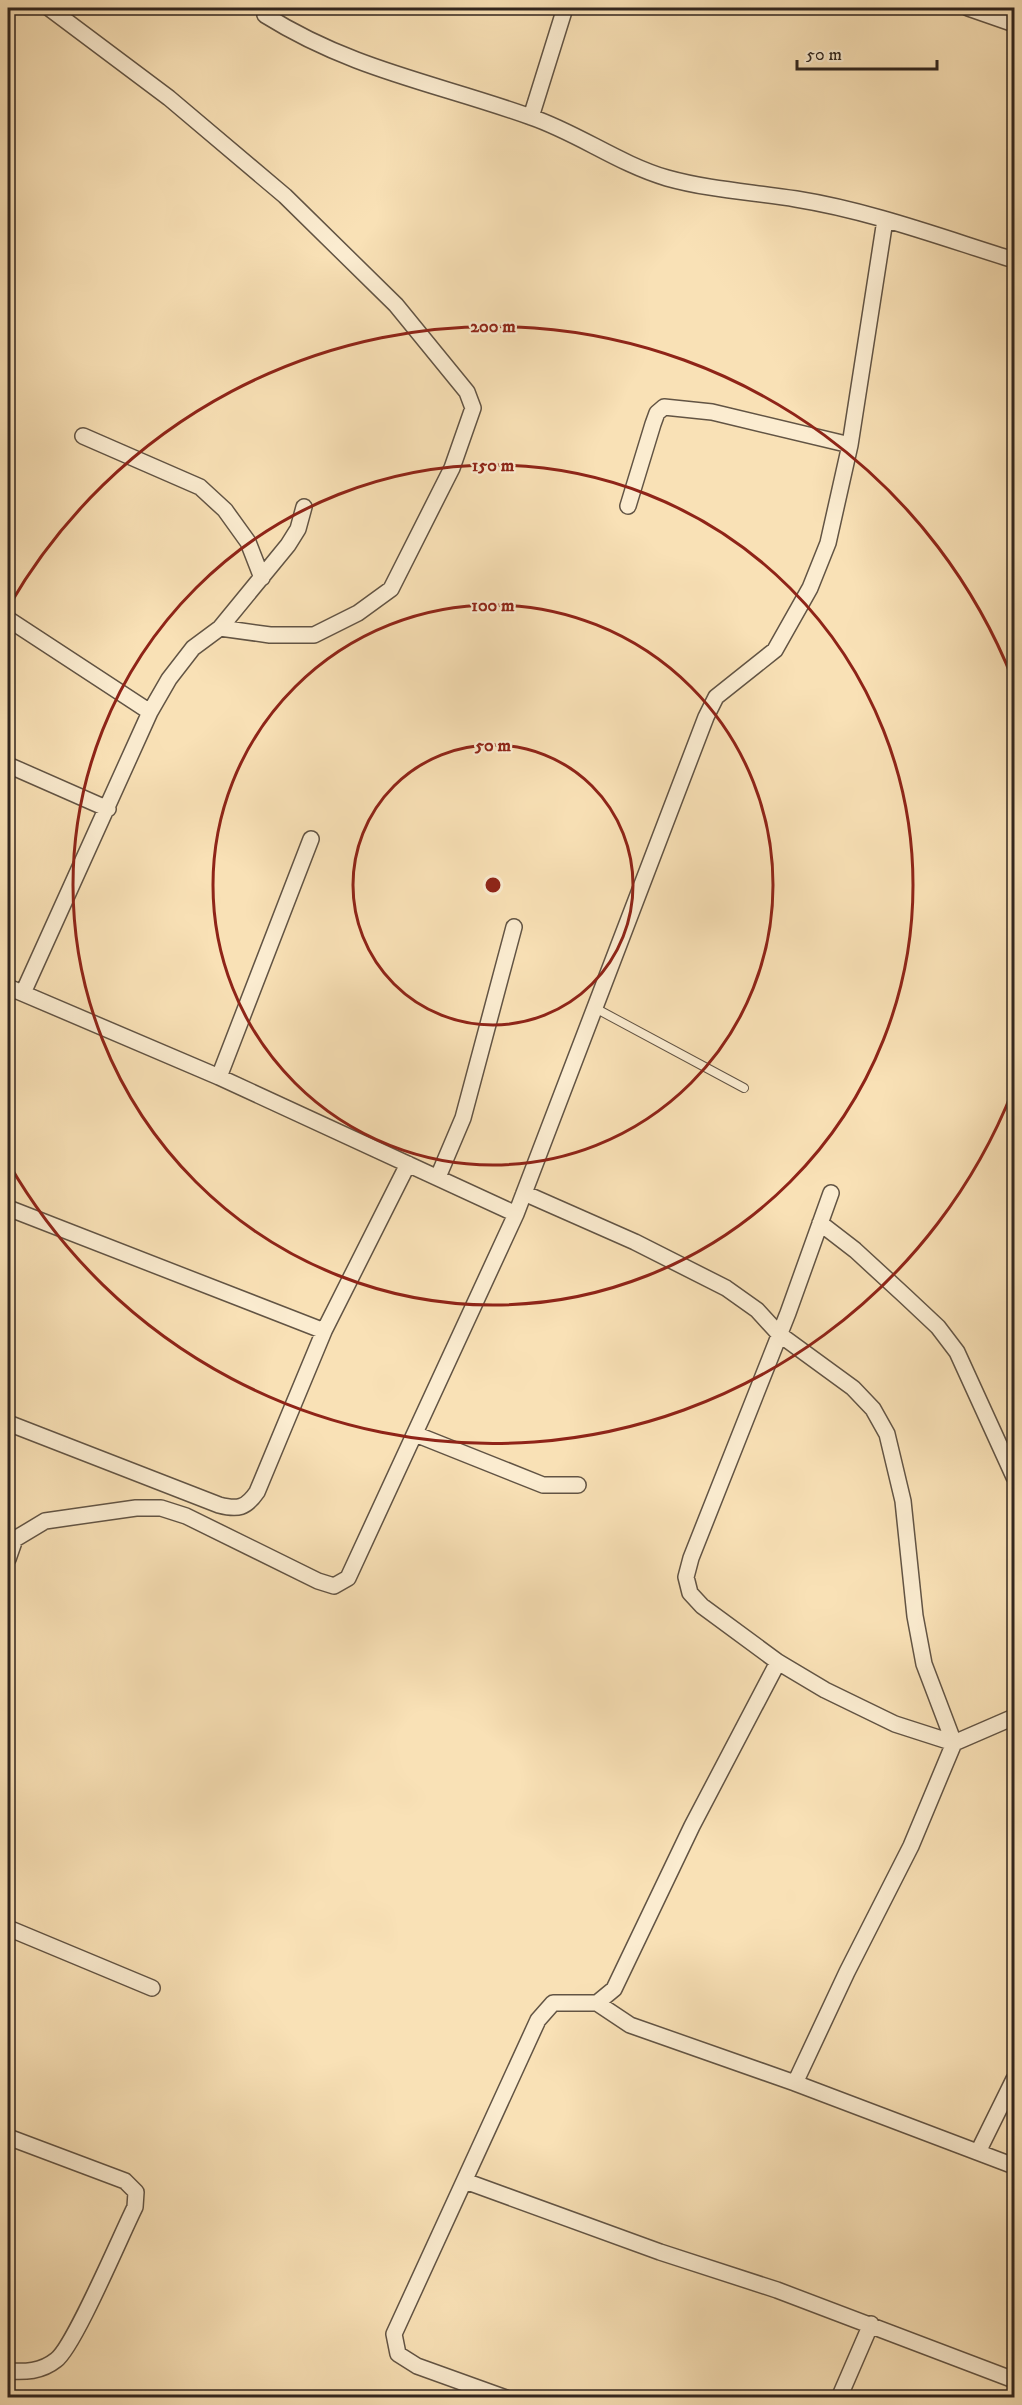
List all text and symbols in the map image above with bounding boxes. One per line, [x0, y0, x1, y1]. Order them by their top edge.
scale bar [797, 33, 936, 71]
text: 50 m [806, 44, 842, 66]
text: 200 m [470, 316, 516, 338]
text: 150 m [472, 455, 515, 477]
text: 100 m [471, 595, 515, 617]
text: 50 m [474, 735, 511, 757]
centre of rings [483, 875, 503, 895]

